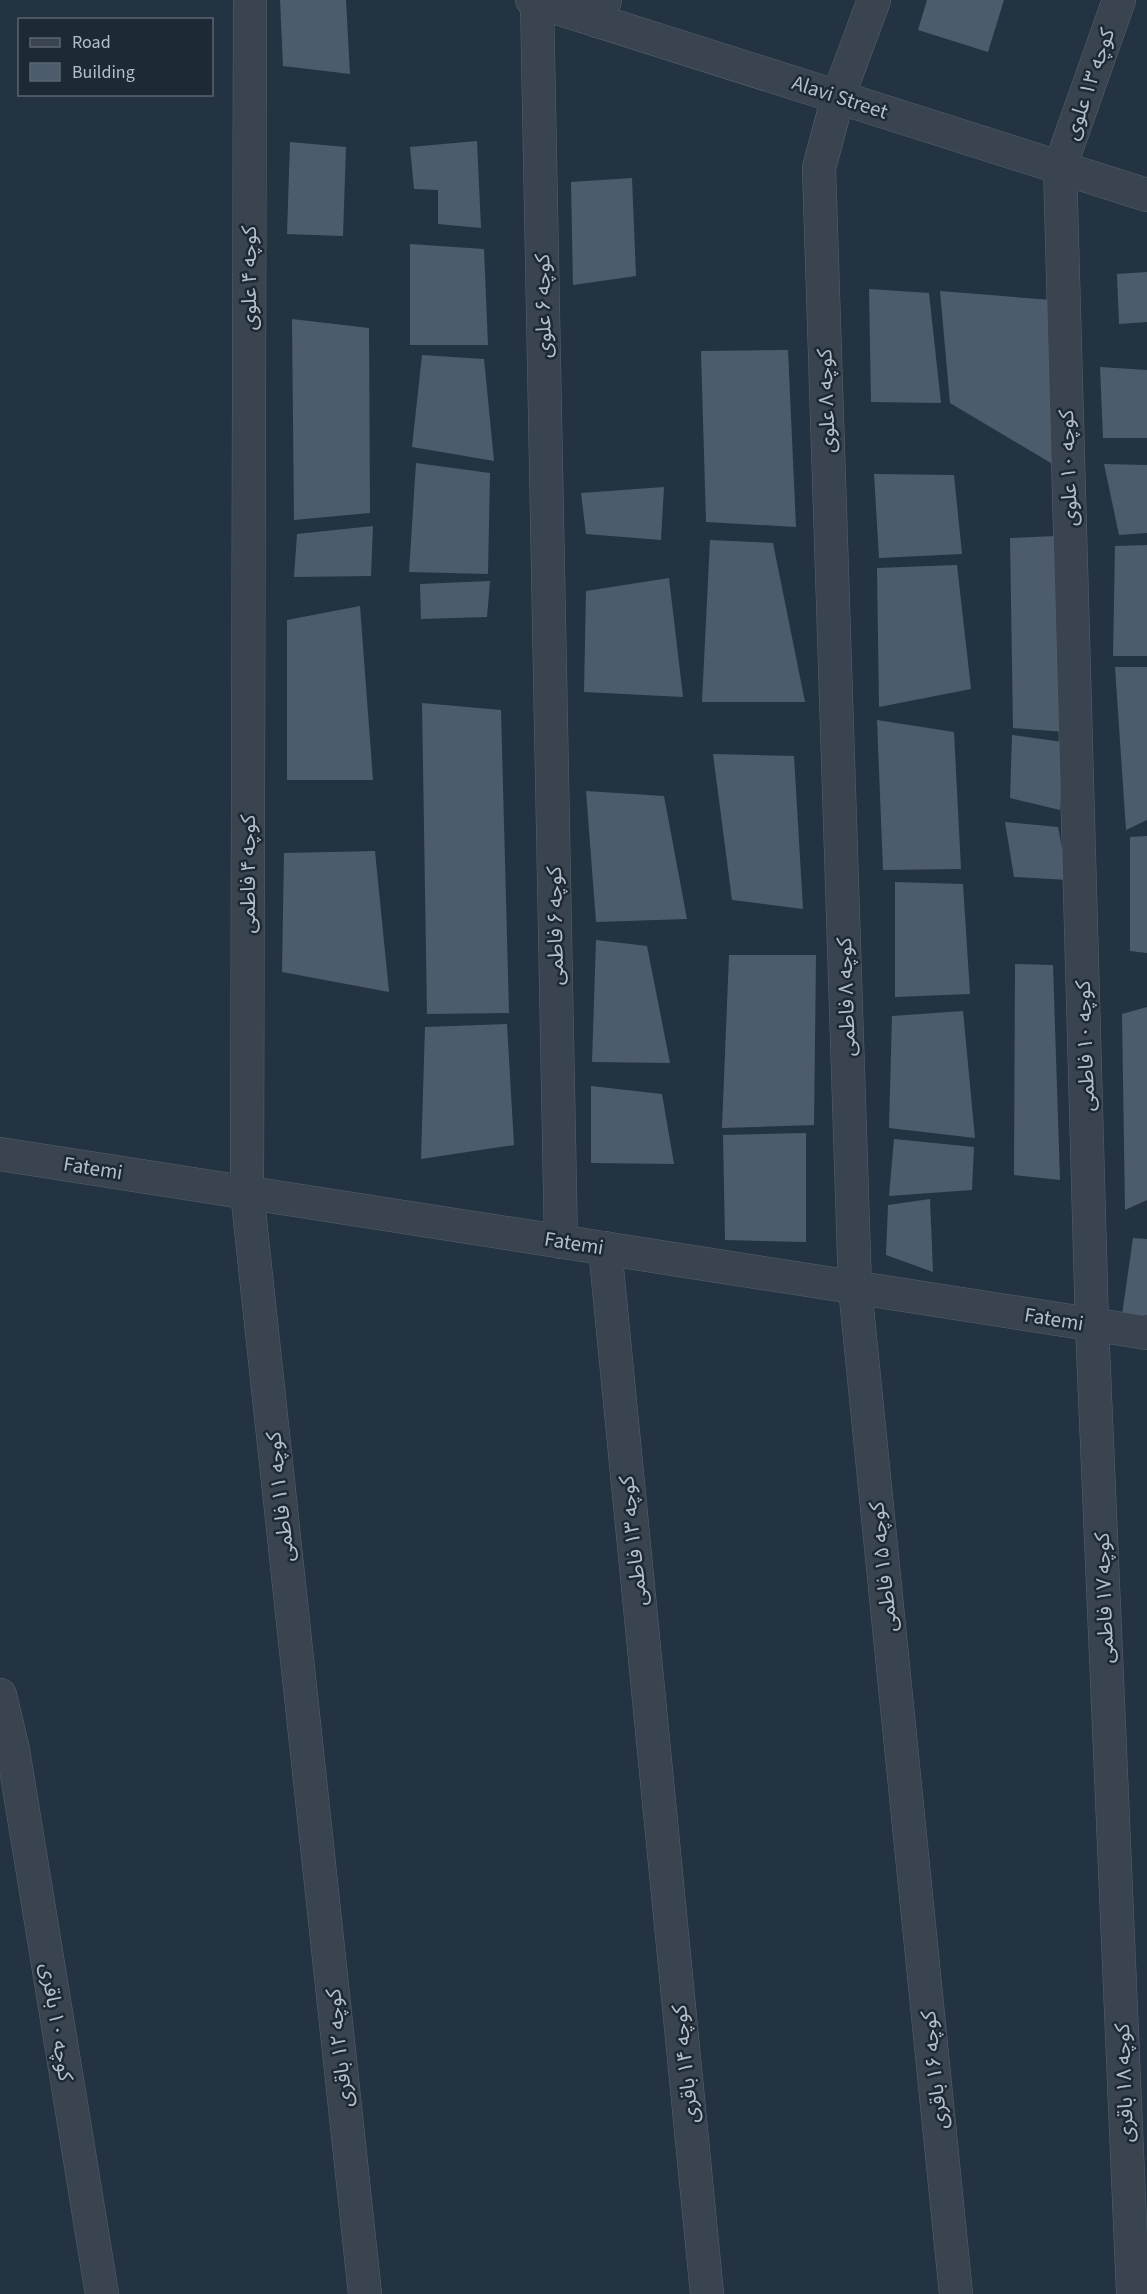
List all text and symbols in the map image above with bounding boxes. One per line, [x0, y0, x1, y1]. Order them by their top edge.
legend [18, 18, 213, 96]
street label: کوچه ۱۳ علوی [1056, 24, 1122, 144]
text: Road [72, 30, 111, 55]
text: Building [72, 60, 135, 85]
street label: Alavi Street [788, 67, 892, 127]
street label: کوچه ۴ علوی [234, 226, 264, 330]
street label: کوچه ۶ علوی [527, 253, 559, 358]
street label: کوچه ۸ علوی [809, 348, 843, 454]
street label: کوچه ۱۰ علوی [1051, 409, 1085, 527]
street label: کوچه ۴ فاطمی [233, 814, 263, 933]
street label: کوچه ۶ فاطمی [539, 866, 571, 986]
street label: کوچه ۸ فاطمی [829, 937, 863, 1057]
street label: کوچه ۱۰ فاطمی [1068, 980, 1102, 1112]
street label: Fatemi [61, 1149, 125, 1187]
street label: Fatemi [542, 1224, 606, 1262]
street label: Fatemi [1022, 1300, 1086, 1338]
street label: کوچه ۱۱ فاطمی [258, 1430, 302, 1564]
street label: کوچه ۱۳ فاطمی [611, 1474, 655, 1608]
street label: کوچه ۱۵ فاطمی [861, 1500, 905, 1634]
street label: کوچه ۱۷ فاطمی [1087, 1532, 1121, 1664]
street label: کوچه ۱۰ باقری [33, 1961, 81, 2083]
street label: کوچه ۱۲ باقری [318, 1987, 360, 2109]
street label: کوچه ۱۴ باقری [664, 2003, 706, 2125]
street label: کوچه ۱۶ باقری [913, 2009, 955, 2131]
street label: کوچه ۱۸ باقری [1107, 2023, 1141, 2143]

